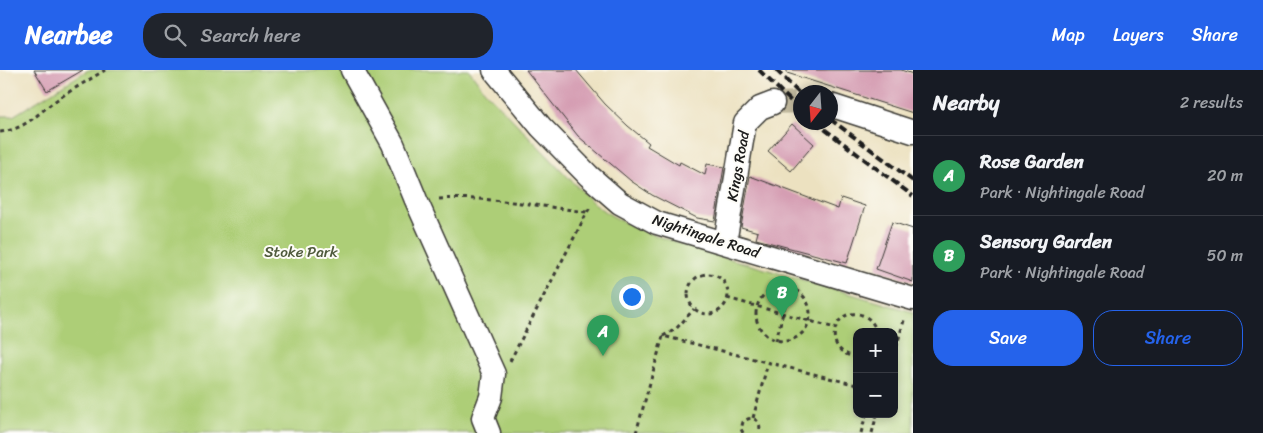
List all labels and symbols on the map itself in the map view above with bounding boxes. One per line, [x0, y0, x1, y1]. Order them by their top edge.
north arrow [793, 85, 838, 130]
street label: Kings Road [719, 128, 757, 203]
street label: Nightingale Road [649, 206, 764, 266]
park label: Stoke Park [264, 239, 339, 265]
pin: B [766, 276, 798, 317]
your location [619, 284, 645, 310]
pin: A [587, 315, 619, 356]

